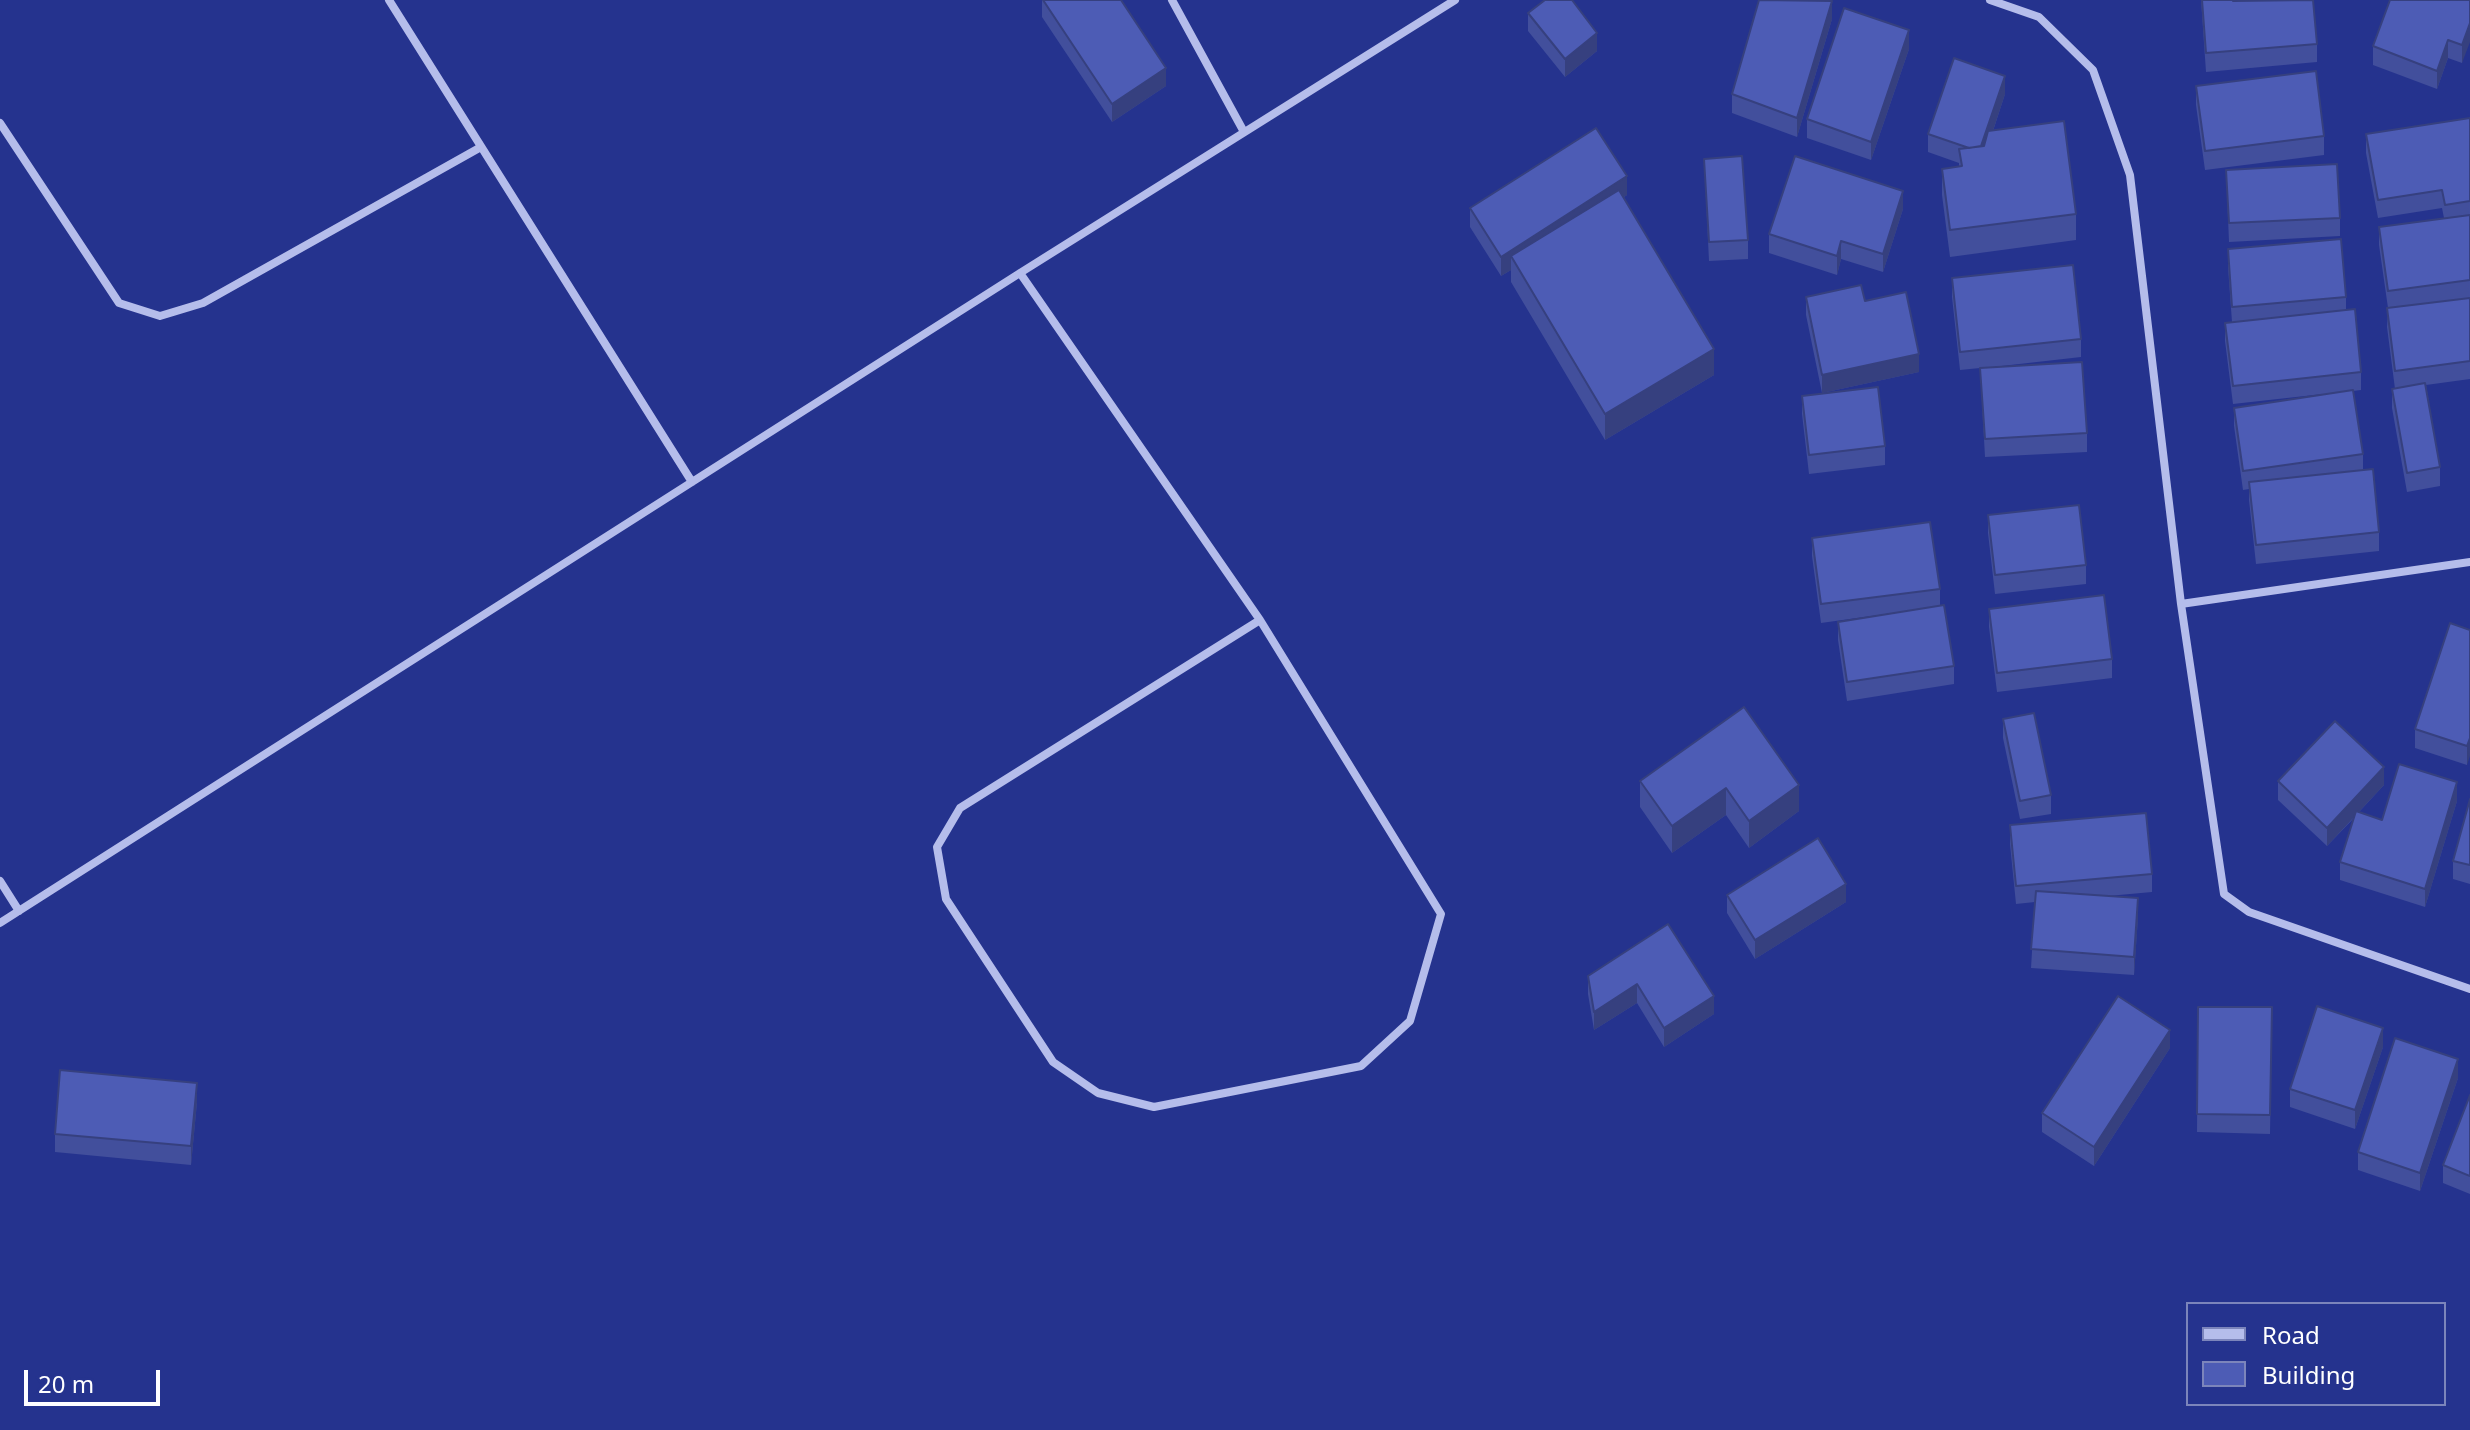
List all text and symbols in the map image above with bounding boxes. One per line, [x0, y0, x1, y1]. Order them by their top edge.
legend [2186, 1302, 2446, 1406]
text: Road [2262, 1318, 2320, 1351]
scale bar [28, 1354, 164, 1404]
text: Building [2262, 1358, 2355, 1391]
text: 20 m [38, 1367, 94, 1400]

